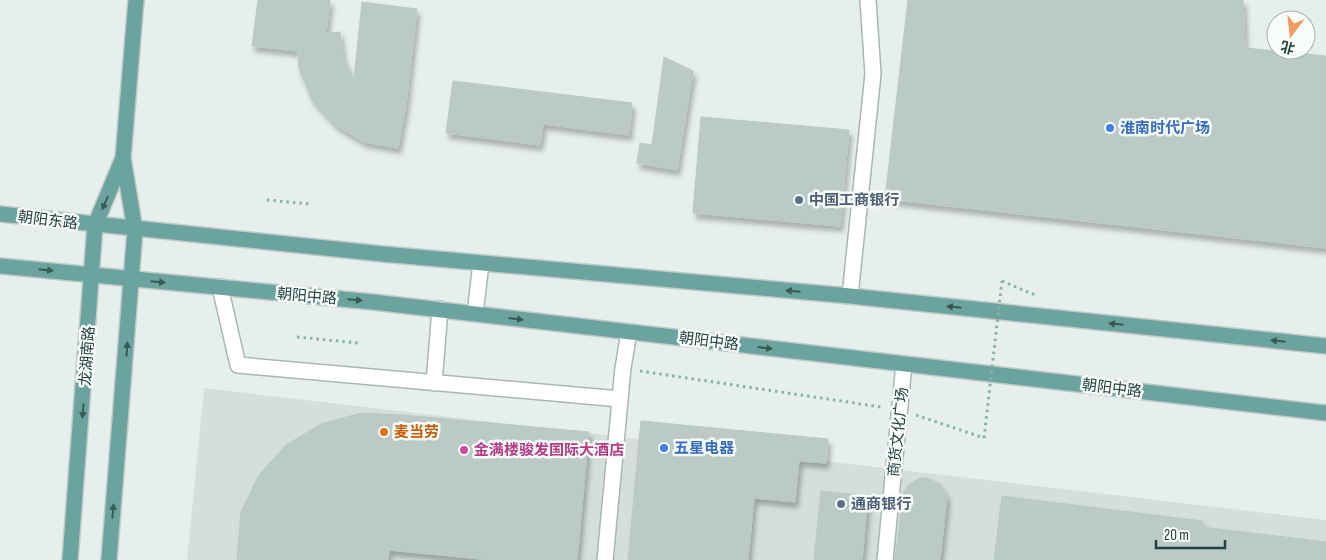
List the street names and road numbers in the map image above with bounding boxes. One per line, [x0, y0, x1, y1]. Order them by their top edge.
street label: 朝阳东路 [17, 207, 79, 234]
street label: 朝阳中路 [276, 284, 338, 309]
street label: 龙湖南路 [76, 325, 99, 387]
street label: 朝阳中路 [678, 328, 740, 355]
street label: 朝阳中路 [1081, 375, 1143, 402]
street label: 商货文化广场 [884, 386, 913, 478]

